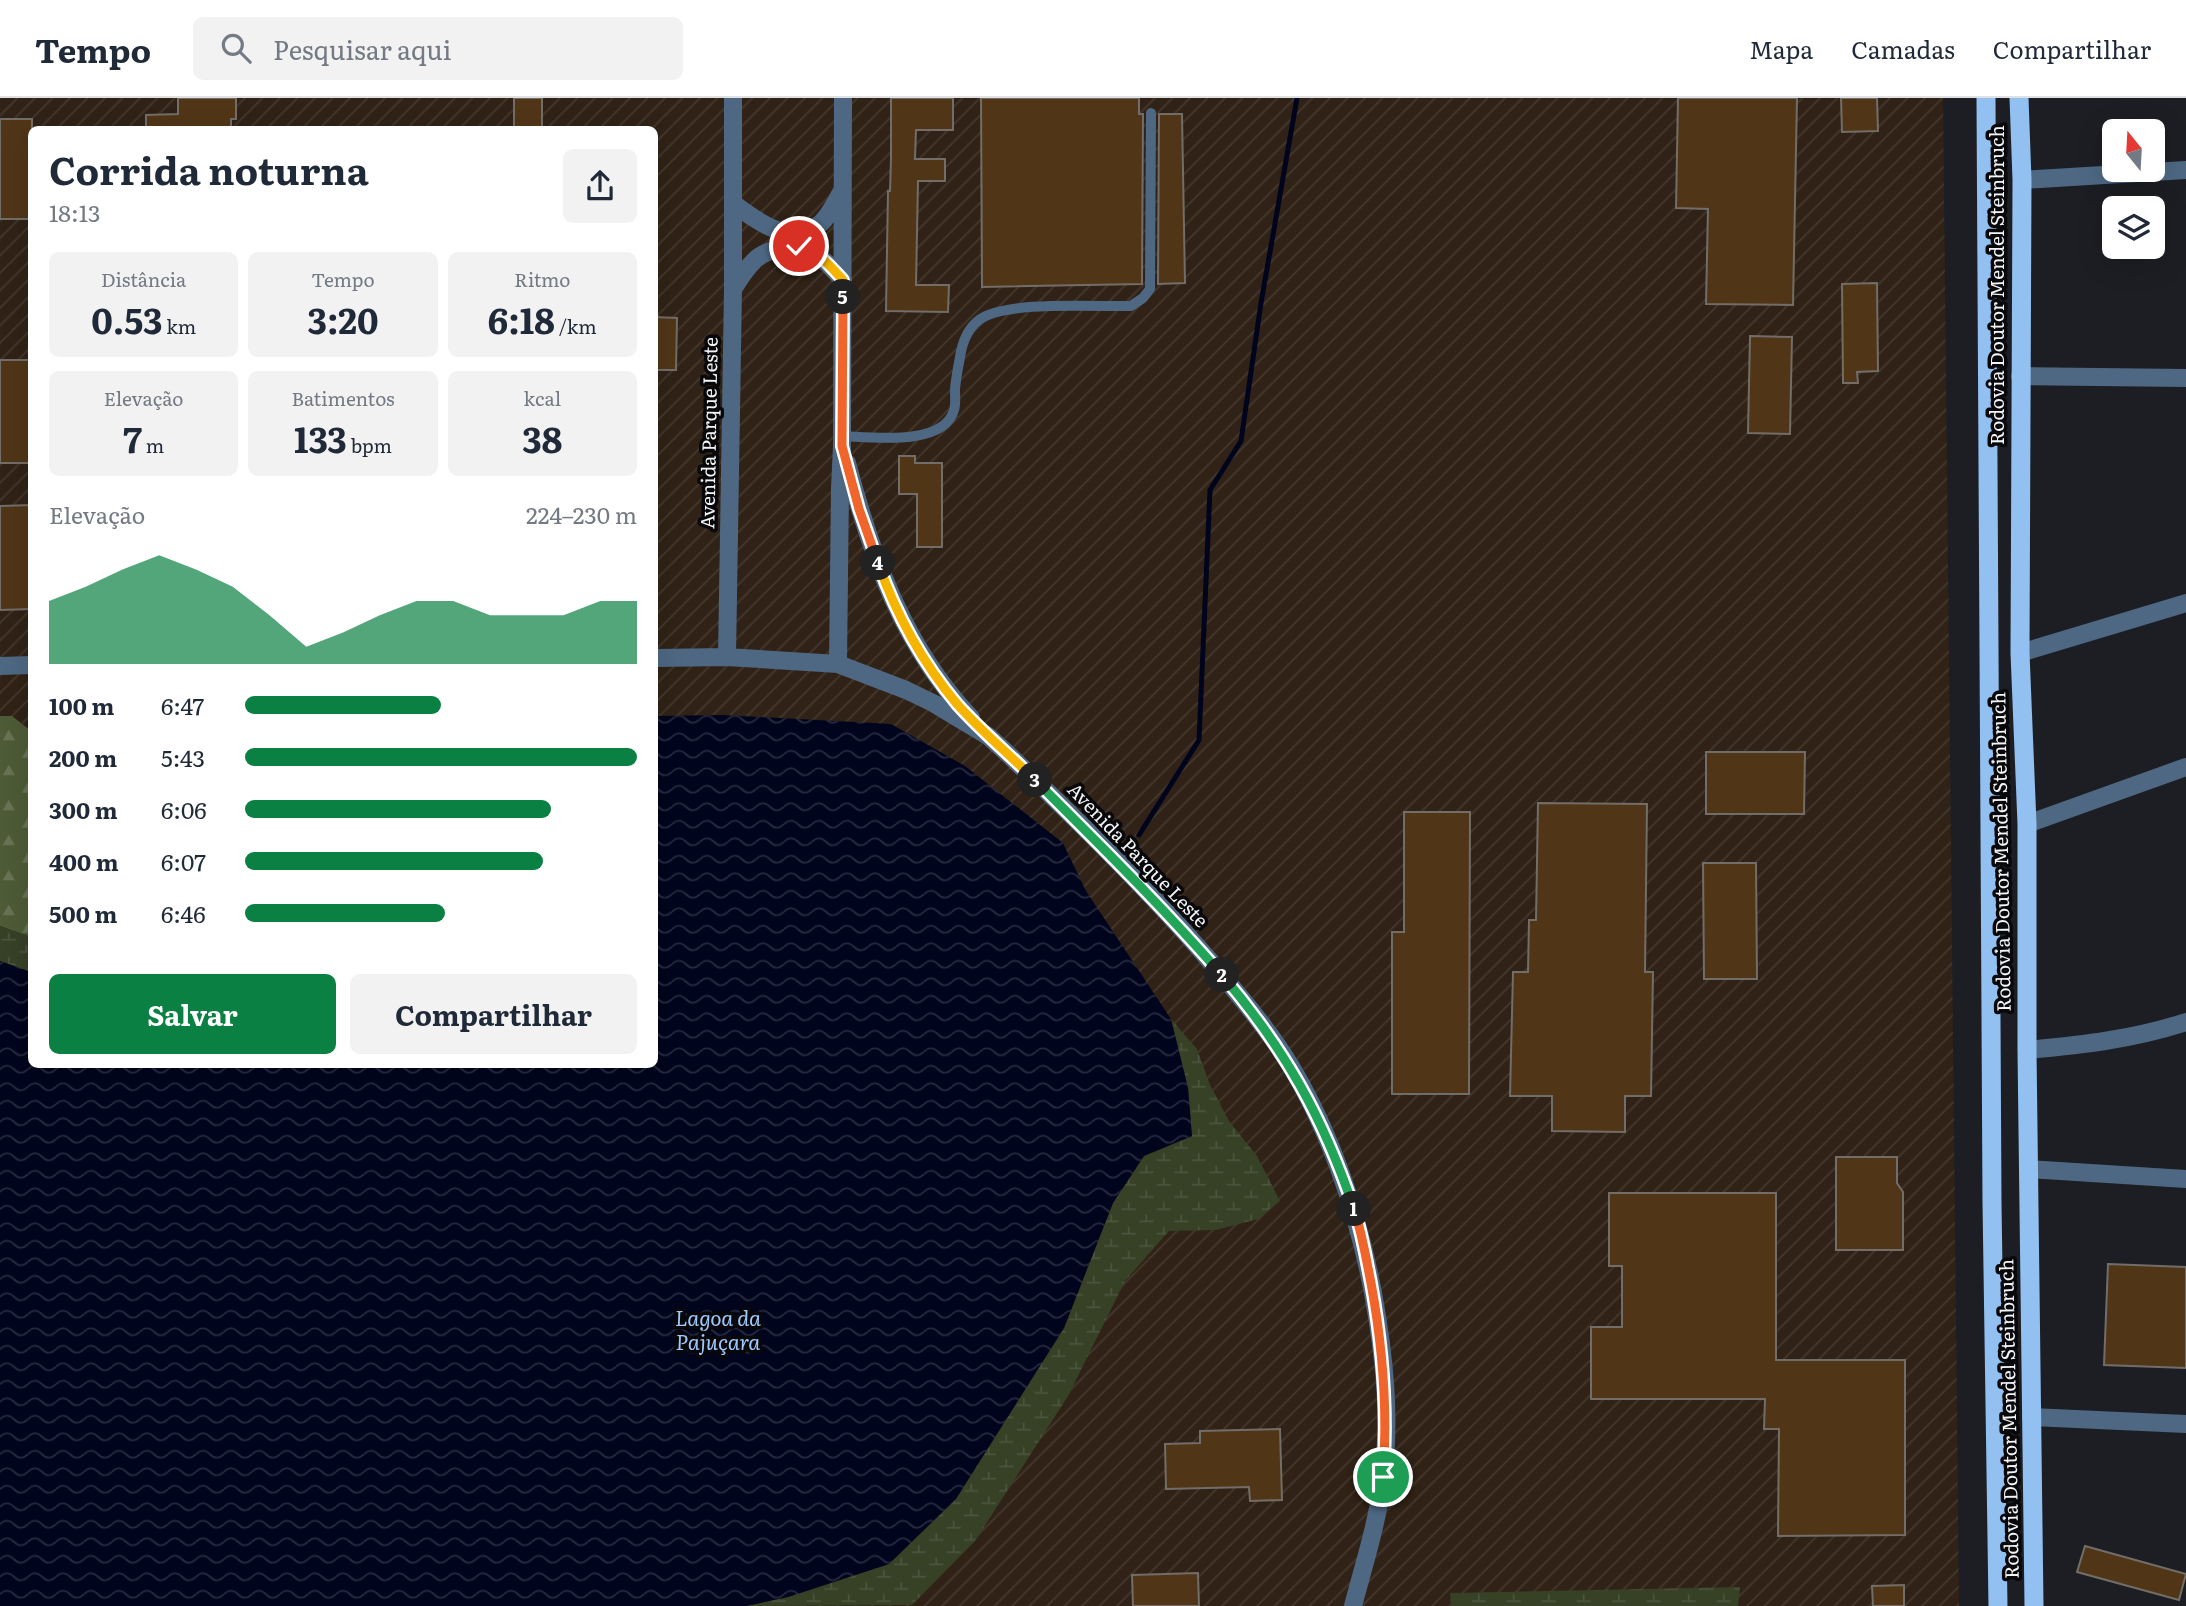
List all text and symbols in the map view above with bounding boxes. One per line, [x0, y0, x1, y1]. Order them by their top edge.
search box [193, 17, 683, 80]
text: Tempo [35, 24, 151, 73]
icon: search [217, 29, 255, 67]
text: Pesquisar aqui [273, 29, 451, 68]
text: Mapa [1749, 31, 1813, 66]
text: Camadas [1851, 31, 1955, 66]
text: Compartilhar [1993, 31, 2151, 66]
north arrow [2102, 119, 2165, 182]
map controls [2102, 119, 2165, 259]
street label: Rodovia Doutor Mendel Steinbruch [1982, 125, 2010, 445]
text: Corrida noturna [49, 140, 369, 197]
button: share [563, 149, 637, 223]
text: 18:13 [49, 195, 101, 229]
button: layers [2102, 196, 2165, 259]
pin [769, 216, 829, 276]
icon: check [780, 227, 818, 265]
text: Distância [101, 265, 186, 293]
text: Tempo [311, 265, 375, 293]
text: Ritmo [514, 265, 570, 293]
pin: 5 [826, 280, 860, 314]
text: 5 [837, 282, 848, 310]
text: 0.53 [91, 293, 162, 345]
text: 3:20 [307, 293, 379, 345]
text: 6:18 [488, 293, 555, 345]
text: km [162, 312, 196, 340]
text: /km [555, 312, 597, 340]
street label: Avenida Parque Leste [692, 337, 724, 529]
text: Elevação [104, 384, 183, 412]
text: Batimentos [291, 384, 395, 412]
text: kcal [524, 384, 561, 412]
text: 7 [123, 412, 142, 464]
text: 133 [294, 412, 347, 464]
text: 38 [522, 412, 562, 464]
text: m [142, 431, 164, 459]
text: bpm [347, 431, 392, 459]
text: Elevação [49, 497, 145, 531]
text: 224–230 m [526, 497, 637, 531]
pin: 4 [860, 546, 896, 580]
text: 4 [872, 548, 883, 576]
text: 100 m [49, 688, 114, 722]
text: 6:47 [161, 688, 204, 722]
street label: Rodovia Doutor Mendel Steinbruch [1983, 692, 2017, 1012]
text: 200 m [49, 740, 117, 774]
text: 5:43 [161, 740, 205, 774]
pin: 3 [1018, 762, 1052, 798]
text: 3 [1029, 765, 1040, 793]
street label: Avenida Parque Leste [1062, 776, 1216, 933]
text: 300 m [49, 792, 118, 826]
text: 6:06 [161, 792, 207, 826]
text: 400 m [49, 844, 119, 878]
text: 6:07 [161, 844, 206, 878]
text: 500 m [49, 896, 117, 930]
text: 6:46 [161, 896, 206, 930]
pin: 2 [1204, 958, 1240, 992]
text: 2 [1216, 960, 1227, 988]
button: Salvar [49, 974, 336, 1054]
button: Compartilhar [350, 974, 637, 1054]
pin: 1 [1336, 1192, 1372, 1226]
text: 1 [1350, 1194, 1357, 1222]
street label: Rodovia Doutor Mendel Steinbruch [1991, 1259, 2025, 1579]
water label: Lagoa da Pajuçara [675, 1301, 761, 1356]
pin [1353, 1447, 1413, 1507]
icon: arrive [1364, 1458, 1402, 1496]

